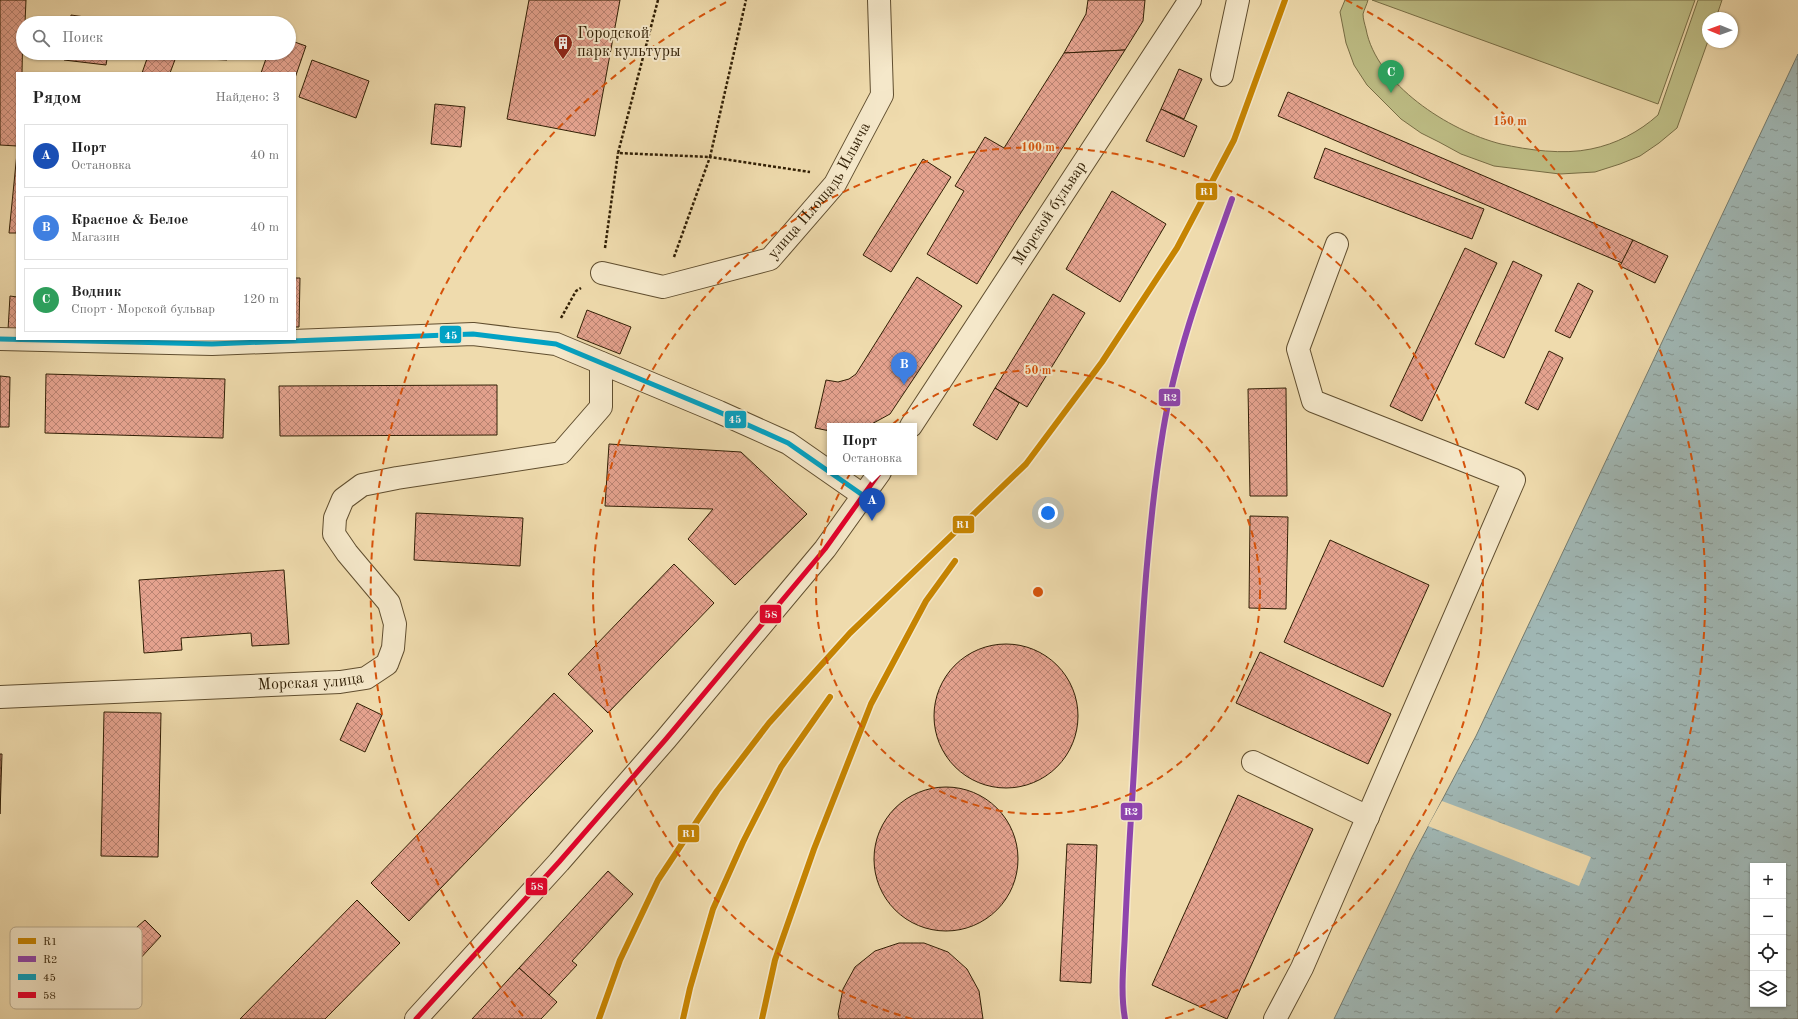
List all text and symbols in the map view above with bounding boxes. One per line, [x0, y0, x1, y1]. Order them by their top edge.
north arrow [1702, 12, 1738, 48]
search box [16, 16, 296, 60]
place label: Городской парк культуры [577, 26, 681, 60]
icon: search [30, 27, 52, 49]
text: Поиск [62, 31, 103, 46]
building icon: Городской парк культуры [552, 32, 574, 60]
pin: C [1378, 60, 1404, 93]
text: Рядом [32, 90, 81, 107]
text: Найдено: 3 [216, 91, 280, 104]
text: 150 m [1493, 115, 1527, 128]
street label: улица Площадь Ильича [765, 120, 874, 263]
text: Порт [71, 141, 106, 156]
text: 100 m [1021, 142, 1055, 154]
text: A [41, 149, 51, 162]
text: 40 m [250, 149, 279, 162]
text: Остановка [71, 159, 131, 172]
street label: Морской бульвар [1010, 159, 1090, 268]
line badge: R1 [1195, 182, 1218, 201]
text: R1 [1200, 187, 1214, 198]
text: Красное & Белое [71, 213, 188, 228]
text: B [41, 221, 51, 234]
text: 40 m [250, 221, 279, 234]
text: Магазин [71, 231, 120, 244]
text: Водник [71, 285, 121, 300]
text: C [42, 293, 50, 306]
text: 120 m [242, 293, 279, 306]
text: Спорт · Морской бульвар [71, 303, 215, 316]
line badge: 45 [439, 325, 462, 344]
text: 45 [445, 331, 457, 342]
pin: B [891, 352, 917, 385]
text: 50 m [1025, 364, 1052, 377]
line badge: R2 [1158, 388, 1181, 407]
text: R2 [1163, 393, 1177, 404]
line badge: 45 [724, 410, 747, 429]
text: 45 [729, 415, 741, 426]
popup [827, 423, 917, 475]
text: Порт [842, 434, 877, 449]
text: Остановка [842, 452, 902, 465]
pin: A [859, 488, 885, 521]
your location [1038, 503, 1058, 523]
line badge: R1 [952, 515, 975, 534]
text: R1 [956, 520, 970, 531]
centre of rings [1031, 585, 1045, 599]
line badge: 58 [759, 604, 782, 624]
text: 58 [765, 610, 777, 621]
street label: Морская улица [257, 670, 365, 694]
line badge: R2 [1120, 802, 1143, 821]
text: R2 [1124, 807, 1138, 818]
line badge: R1 [677, 824, 700, 843]
text: R1 [682, 829, 696, 840]
map controls [1750, 863, 1786, 1007]
button: + [1750, 863, 1786, 899]
line badge: 58 [525, 877, 548, 896]
text: 58 [531, 882, 543, 893]
button: − [1750, 899, 1786, 935]
legend [10, 927, 142, 1009]
button: locate [1750, 935, 1786, 971]
text: R1 [43, 937, 57, 948]
text: R2 [43, 955, 57, 966]
button: layers [1750, 971, 1786, 1007]
text: 45 [43, 973, 56, 984]
text: 58 [43, 991, 56, 1002]

